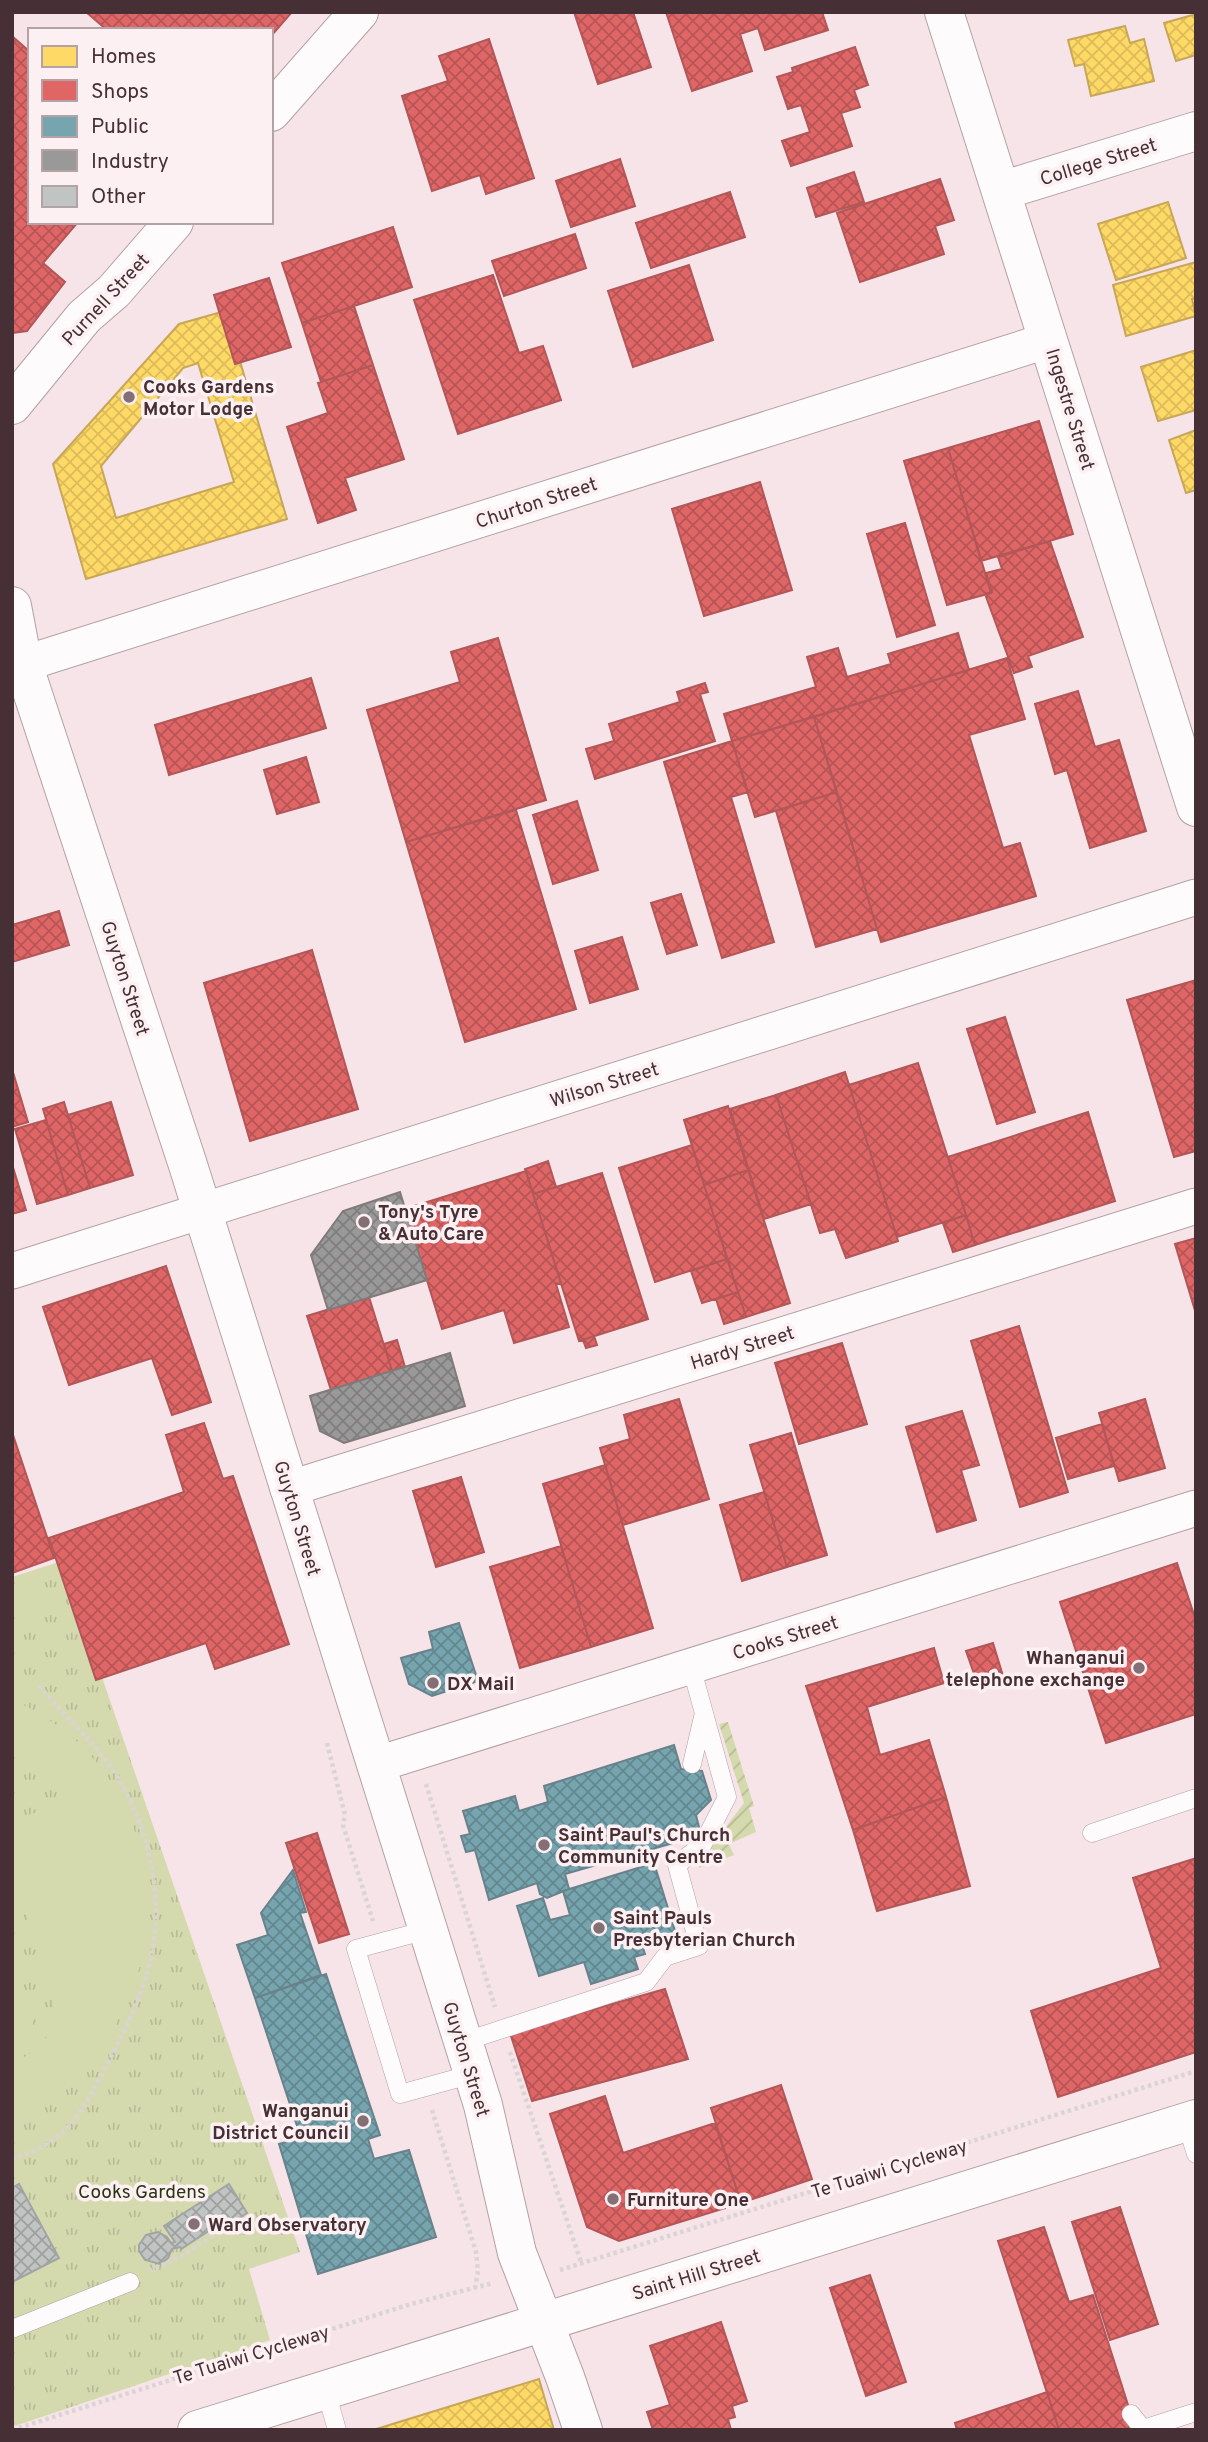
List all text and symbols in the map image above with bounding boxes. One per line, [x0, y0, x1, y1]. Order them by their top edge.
legend [28, 28, 273, 224]
text: Homes [91, 44, 156, 71]
text: Shops [91, 79, 149, 106]
text: Public [91, 114, 149, 141]
street label: College Street [1037, 134, 1160, 192]
text: Industry [91, 149, 169, 176]
text: Other [91, 184, 146, 211]
street label: Purnell Street [58, 249, 155, 352]
street label: Ingestre Street [1039, 346, 1099, 473]
place label: Cooks Gardens Motor Lodge [143, 376, 274, 422]
marker: Cooks Gardens Motor Lodge [121, 389, 137, 405]
street label: Churton Street [473, 473, 600, 535]
street label: Guyton Street [94, 918, 154, 1039]
street label: Wilson Street [547, 1058, 662, 1114]
place label: Tony's Tyre & Auto Care [378, 1201, 484, 1247]
marker: Tony's Tyre & Auto Care [356, 1214, 372, 1230]
street label: Hardy Street [688, 1322, 797, 1376]
street label: Guyton Street [267, 1458, 325, 1579]
street label: Cooks Street [730, 1611, 841, 1666]
place label: Whanganui telephone exchange [946, 1647, 1125, 1693]
marker: Whanganui telephone exchange [1131, 1660, 1147, 1676]
place label: DX Mail [447, 1673, 515, 1697]
marker: DX Mail [425, 1675, 441, 1691]
place label: Saint Paul's Church Community Centre [558, 1824, 730, 1870]
marker: Saint Paul's Church Community Centre [536, 1837, 552, 1853]
place label: Saint Pauls Presbyterian Church [613, 1907, 796, 1953]
marker: Saint Pauls Presbyterian Church [591, 1920, 607, 1936]
street label: Guyton Street [436, 1999, 494, 2120]
place label: Wanganui District Council [212, 2100, 349, 2146]
marker: Wanganui District Council [355, 2113, 371, 2129]
street label: Te Tuaiwi Cycleway [809, 2135, 971, 2205]
park label: Cooks Gardens [78, 2181, 206, 2205]
place label: Furniture One [627, 2189, 749, 2213]
marker: Furniture One [605, 2191, 621, 2207]
place label: Ward Observatory [208, 2214, 367, 2238]
marker: Ward Observatory [186, 2216, 202, 2232]
street label: Saint Hill Street [629, 2245, 764, 2307]
street label: Te Tuaiwi Cycleway [171, 2321, 333, 2391]

